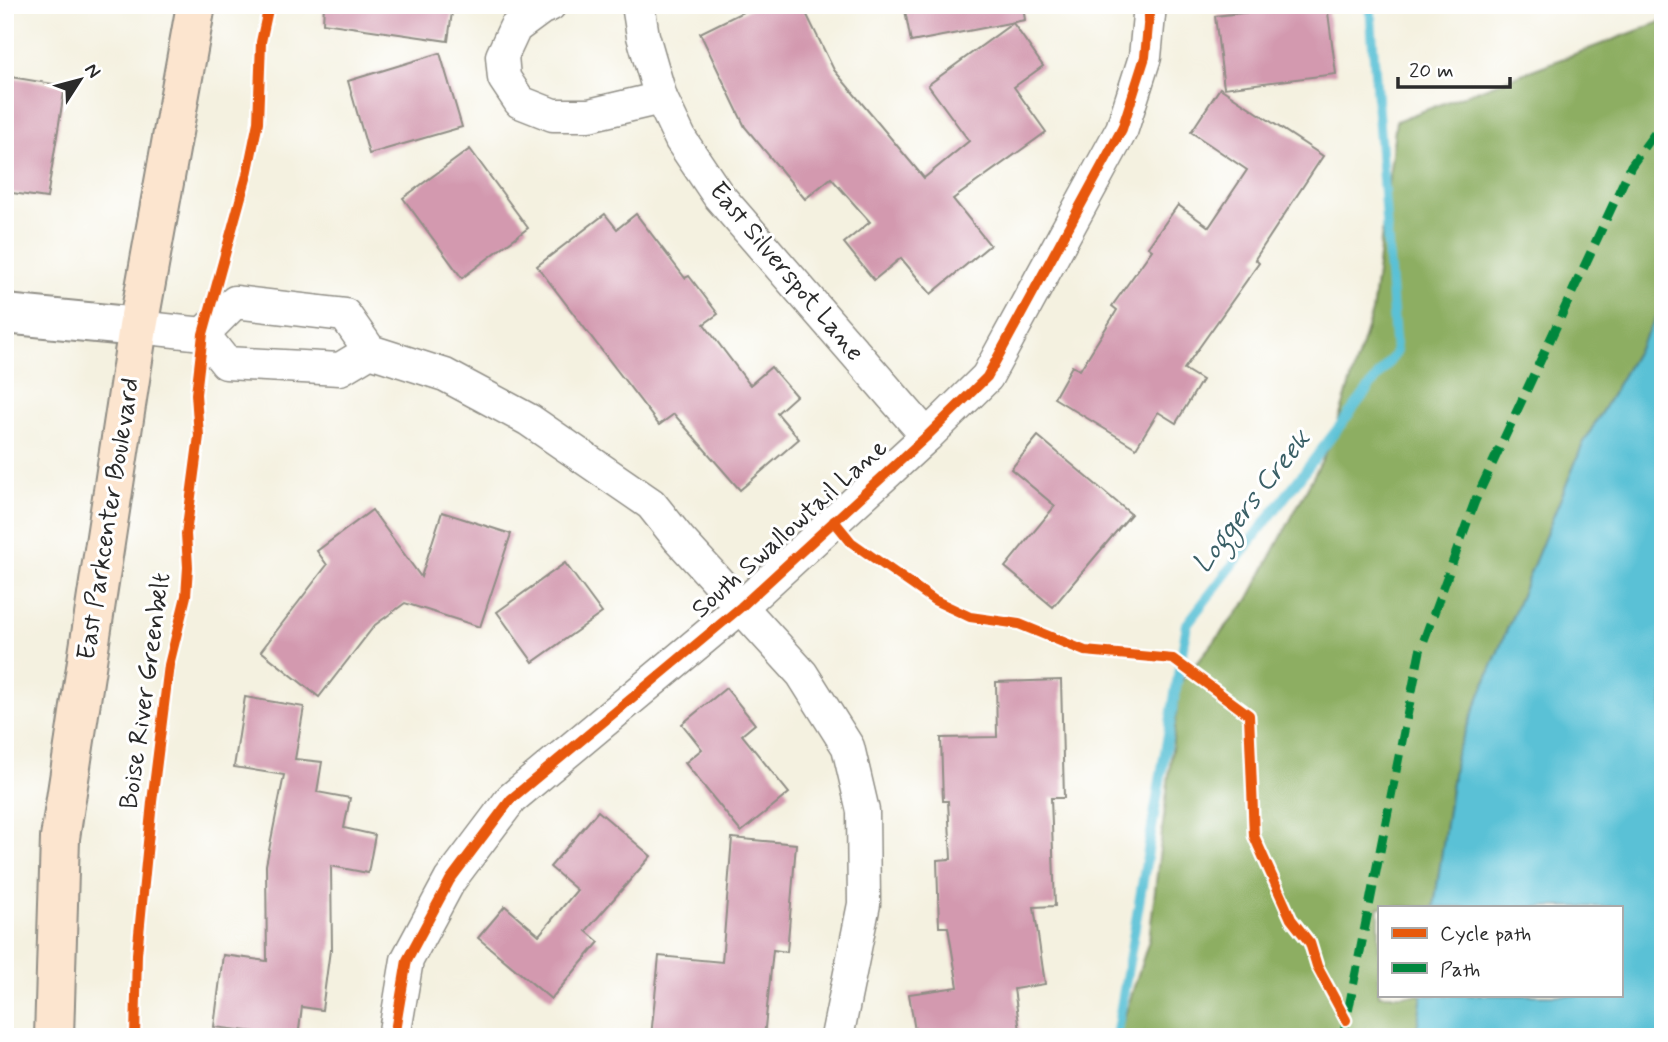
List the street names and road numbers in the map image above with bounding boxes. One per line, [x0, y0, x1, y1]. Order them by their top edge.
street label: East Silverspot Lane [701, 175, 871, 369]
street label: East Parkcenter Boulevard [70, 375, 148, 663]
street label: South Swallowtail Lane [685, 432, 895, 626]
street label: Boise River Greenbelt [113, 571, 179, 811]

